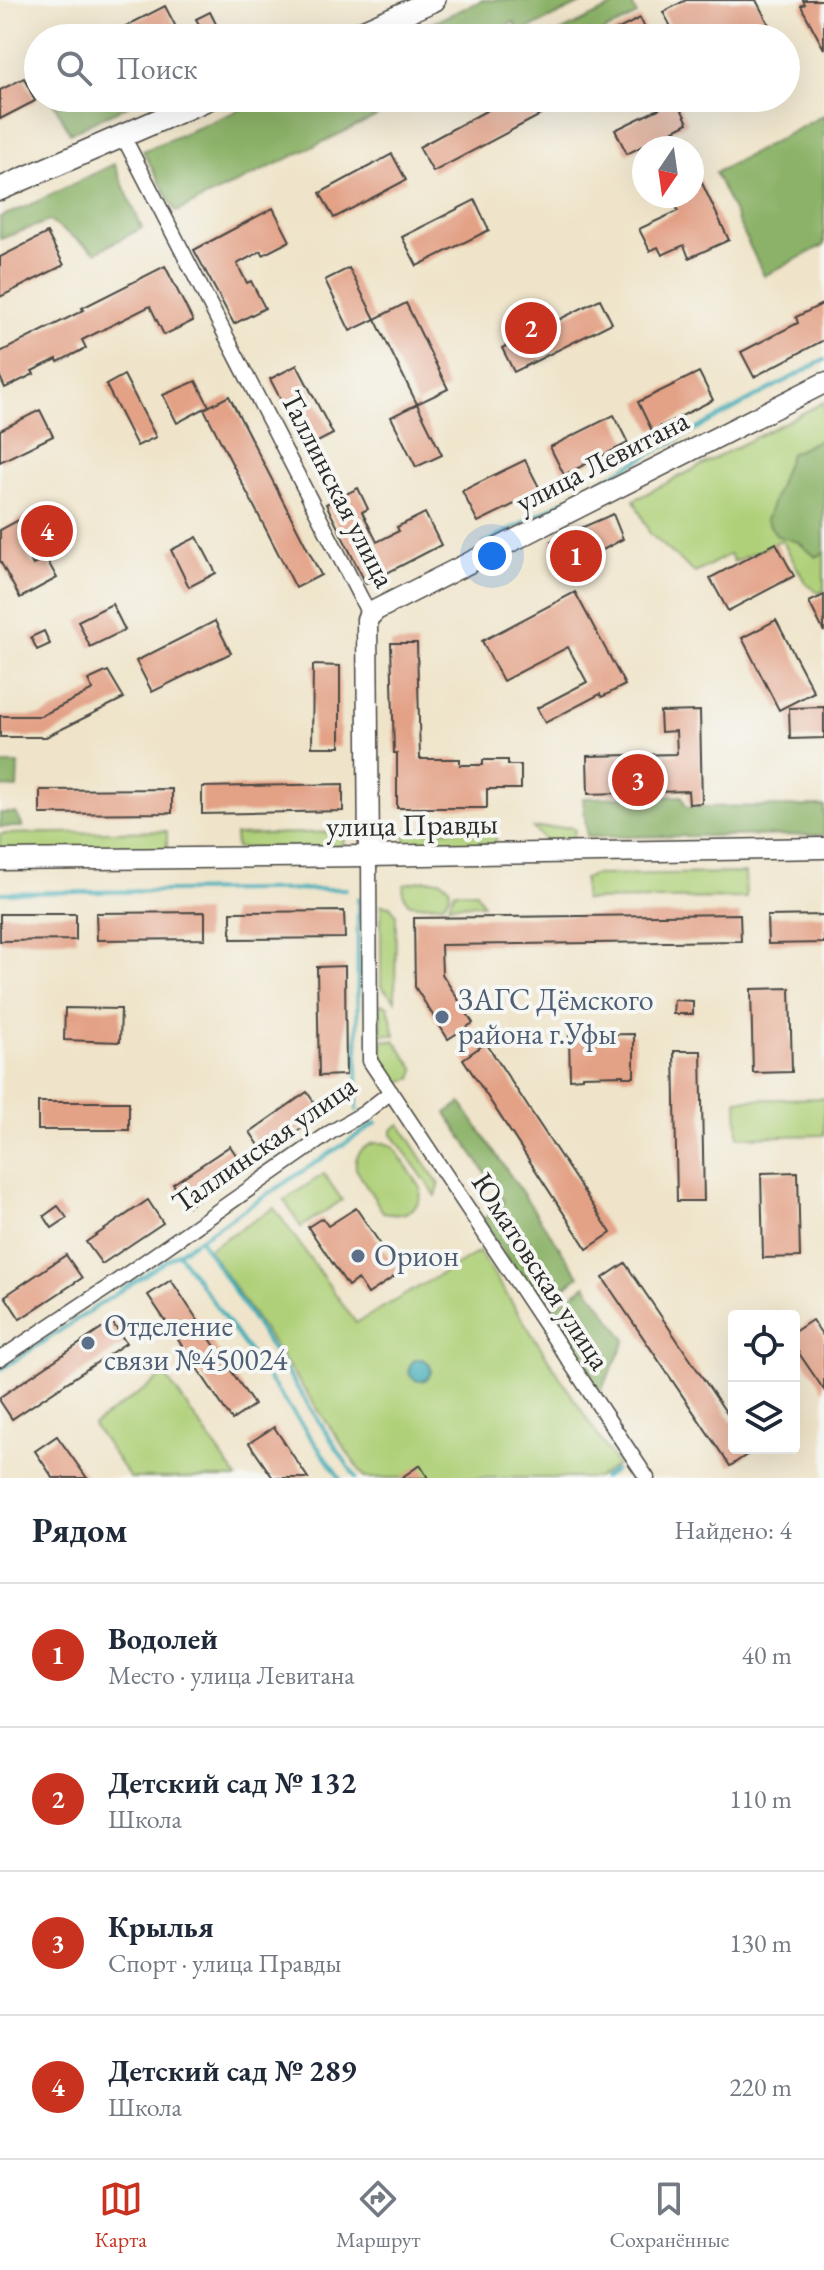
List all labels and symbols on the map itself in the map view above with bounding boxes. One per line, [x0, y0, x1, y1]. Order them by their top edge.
north arrow [632, 136, 704, 208]
pin: 2 [505, 298, 557, 358]
street label: Таллинская улица [272, 384, 405, 594]
street label: улица Левитана [508, 400, 695, 521]
pin: 4 [21, 501, 73, 561]
pin: 1 [550, 526, 602, 586]
your location [472, 536, 512, 576]
pin: 3 [612, 750, 664, 810]
street label: улица Правды [326, 804, 498, 845]
place label: ЗАГС Дёмского района г.Уфы [458, 980, 654, 1053]
marker: ЗАГС Дёмского района г.Уфы [433, 1008, 451, 1026]
street label: Таллинская улица [164, 1066, 364, 1222]
street label: Юматовская улица [463, 1164, 620, 1377]
place label: Орион [374, 1236, 459, 1275]
marker: Орион [349, 1247, 367, 1265]
place label: Отделение связи №450024 [104, 1306, 288, 1379]
marker: Отделение связи №450024 [79, 1334, 97, 1352]

